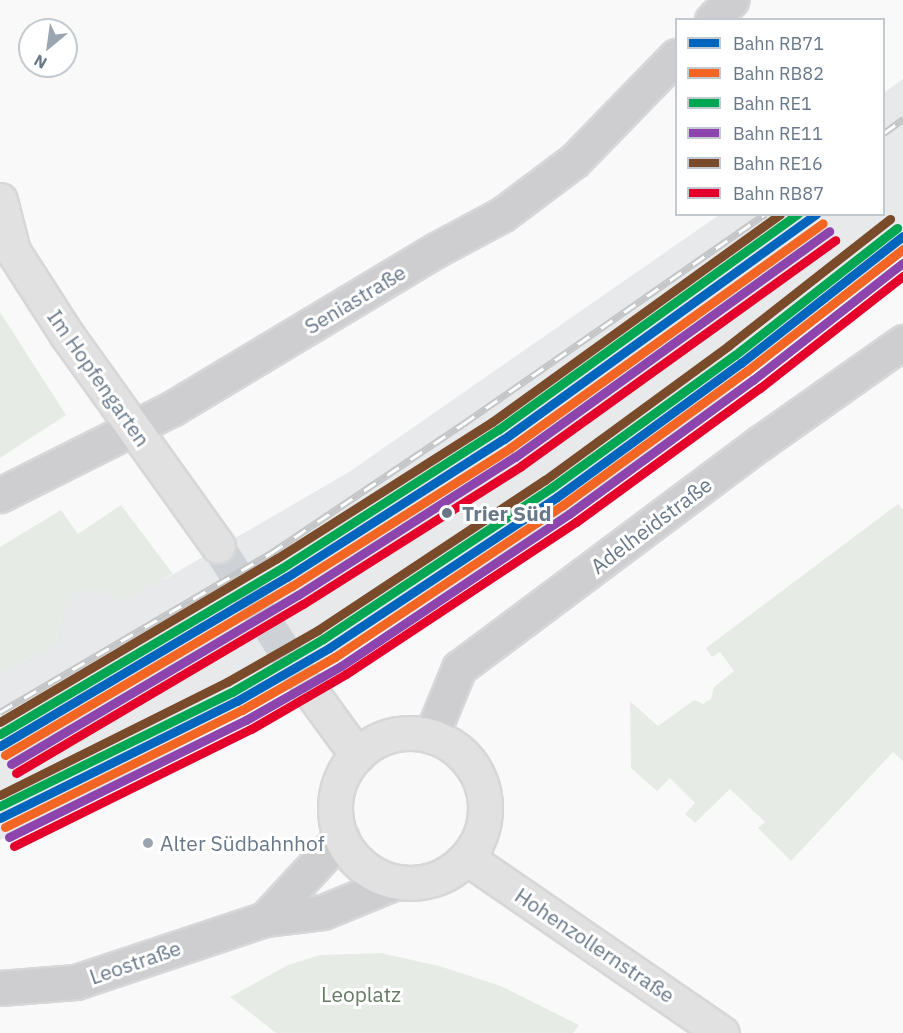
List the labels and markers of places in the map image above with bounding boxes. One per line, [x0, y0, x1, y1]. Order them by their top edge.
place label: Trier Süd [462, 500, 551, 526]
marker: Trier Süd [437, 503, 457, 523]
place label: Alter Südbahnhof [160, 830, 324, 856]
marker: Alter Südbahnhof [141, 836, 155, 850]

